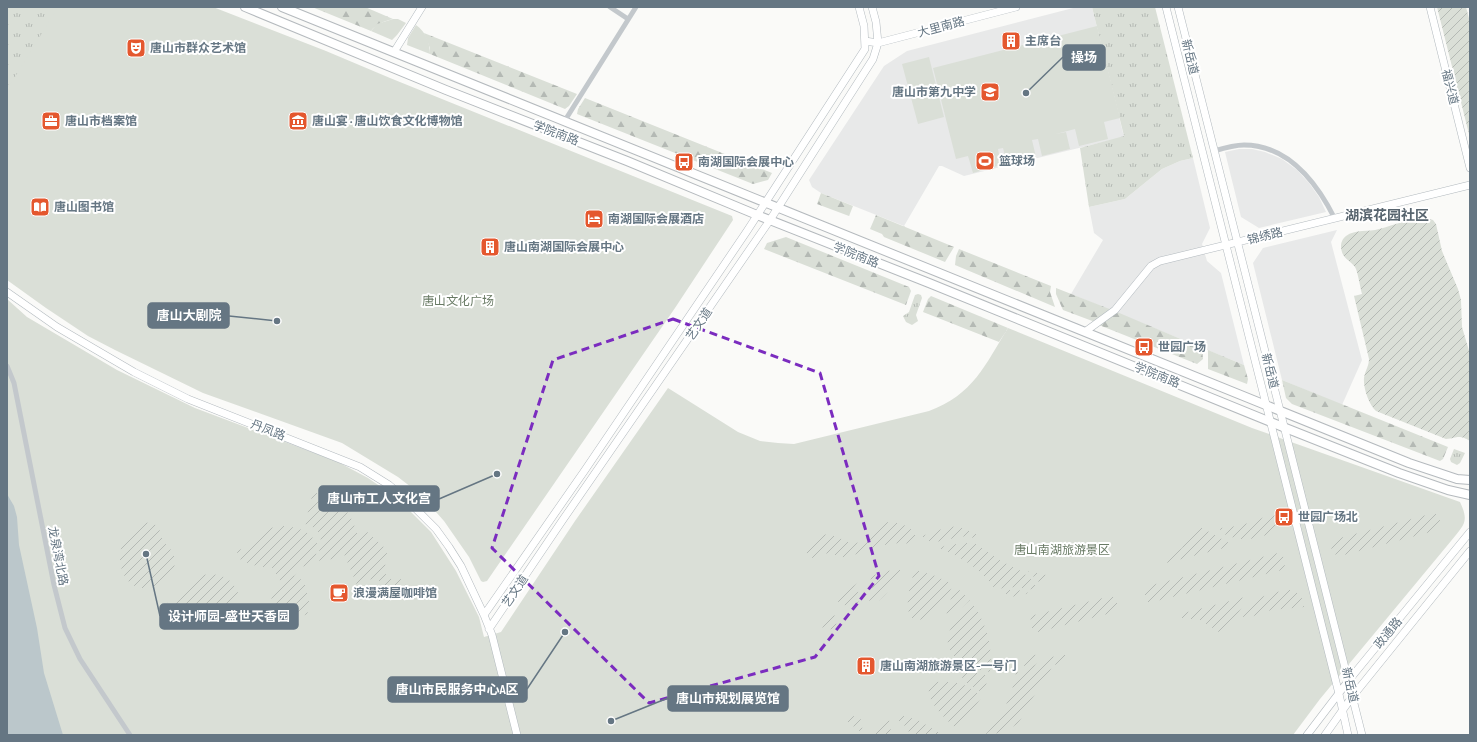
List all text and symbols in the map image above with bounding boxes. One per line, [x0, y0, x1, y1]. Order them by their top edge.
street label: 大里南路 [916, 14, 966, 41]
building icon: 主席台 [1000, 30, 1022, 52]
place label: 主席台 [1025, 34, 1061, 49]
theatre icon: 唐山市群众艺术馆 [125, 37, 147, 59]
street label: 新岳道 [1178, 38, 1201, 76]
place label: 唐山市群众艺术馆 [150, 41, 246, 56]
callout: 操场 [1063, 45, 1105, 70]
text: 操场 [1071, 50, 1097, 66]
street label: 福兴道 [1438, 68, 1461, 106]
school or university icon: 唐山市第九中学 [979, 81, 1001, 103]
place label: 唐山市第九中学 [892, 85, 976, 100]
office icon: 唐山市档案馆 [40, 110, 62, 132]
museum icon: 唐山宴 · 唐山饮食文化博物馆 [287, 110, 309, 132]
place label: 唐山市档案馆 [65, 114, 137, 129]
place label: 唐山宴 · 唐山饮食文化博物馆 [312, 114, 463, 129]
street label: 学院南路 [531, 118, 581, 149]
sports icon: 篮球场 [974, 150, 996, 172]
bus stop icon: 南湖国际会展中心 [673, 151, 695, 173]
place label: 篮球场 [999, 154, 1035, 169]
place label: 南湖国际会展中心 [698, 155, 794, 170]
library icon: 唐山图书馆 [29, 196, 51, 218]
place label: 唐山图书馆 [54, 200, 114, 215]
district label: 湖滨花园社区 [1345, 207, 1429, 224]
hotel icon: 南湖国际会展酒店 [583, 208, 605, 230]
place label: 南湖国际会展酒店 [608, 212, 704, 227]
street label: 锦绣路 [1246, 225, 1284, 248]
building icon: 唐山南湖国际会展中心 [479, 236, 501, 258]
place label: 唐山南湖国际会展中心 [504, 240, 624, 255]
street label: 学院南路 [831, 240, 881, 271]
park label: 唐山文化广场 [422, 294, 494, 309]
callout: 唐山大剧院 [148, 303, 229, 328]
street label: 艺文道 [683, 305, 716, 343]
text: 唐山大剧院 [156, 308, 222, 324]
bus stop icon: 世园广场 [1133, 336, 1155, 358]
place label: 世园广场 [1158, 340, 1206, 355]
street label: 新岳道 [1258, 352, 1281, 390]
street label: 学院南路 [1132, 360, 1182, 391]
street label: 丹凤路 [248, 417, 287, 444]
callout: 唐山市工人文化宫 [319, 486, 439, 511]
text: 唐山市工人文化宫 [327, 491, 431, 507]
bus stop icon: 世园广场北 [1273, 506, 1295, 528]
place label: 世园广场北 [1298, 510, 1358, 525]
street label: 龙泉湾北路 [44, 525, 71, 587]
park label: 唐山南湖旅游景区 [1014, 543, 1110, 558]
street label: 艺文道 [499, 572, 532, 610]
cafe icon: 浪漫满屋咖啡馆 [328, 582, 350, 604]
place label: 浪漫满屋咖啡馆 [353, 586, 437, 601]
callout: 设计师园-盛世天香园 [160, 604, 298, 629]
text: 设计师园-盛世天香园 [168, 609, 290, 625]
street label: 政通路 [1371, 615, 1406, 652]
building icon: 唐山南湖旅游景区-一号门 [855, 655, 877, 677]
place label: 唐山南湖旅游景区-一号门 [880, 659, 1017, 674]
street label: 新岳道 [1338, 666, 1361, 704]
callout: 唐山市民服务中心A区 [388, 677, 527, 702]
text: 唐山市民服务中心A区 [395, 682, 519, 698]
callout: 唐山市规划展览馆 [668, 686, 788, 711]
text: 唐山市规划展览馆 [676, 691, 780, 707]

